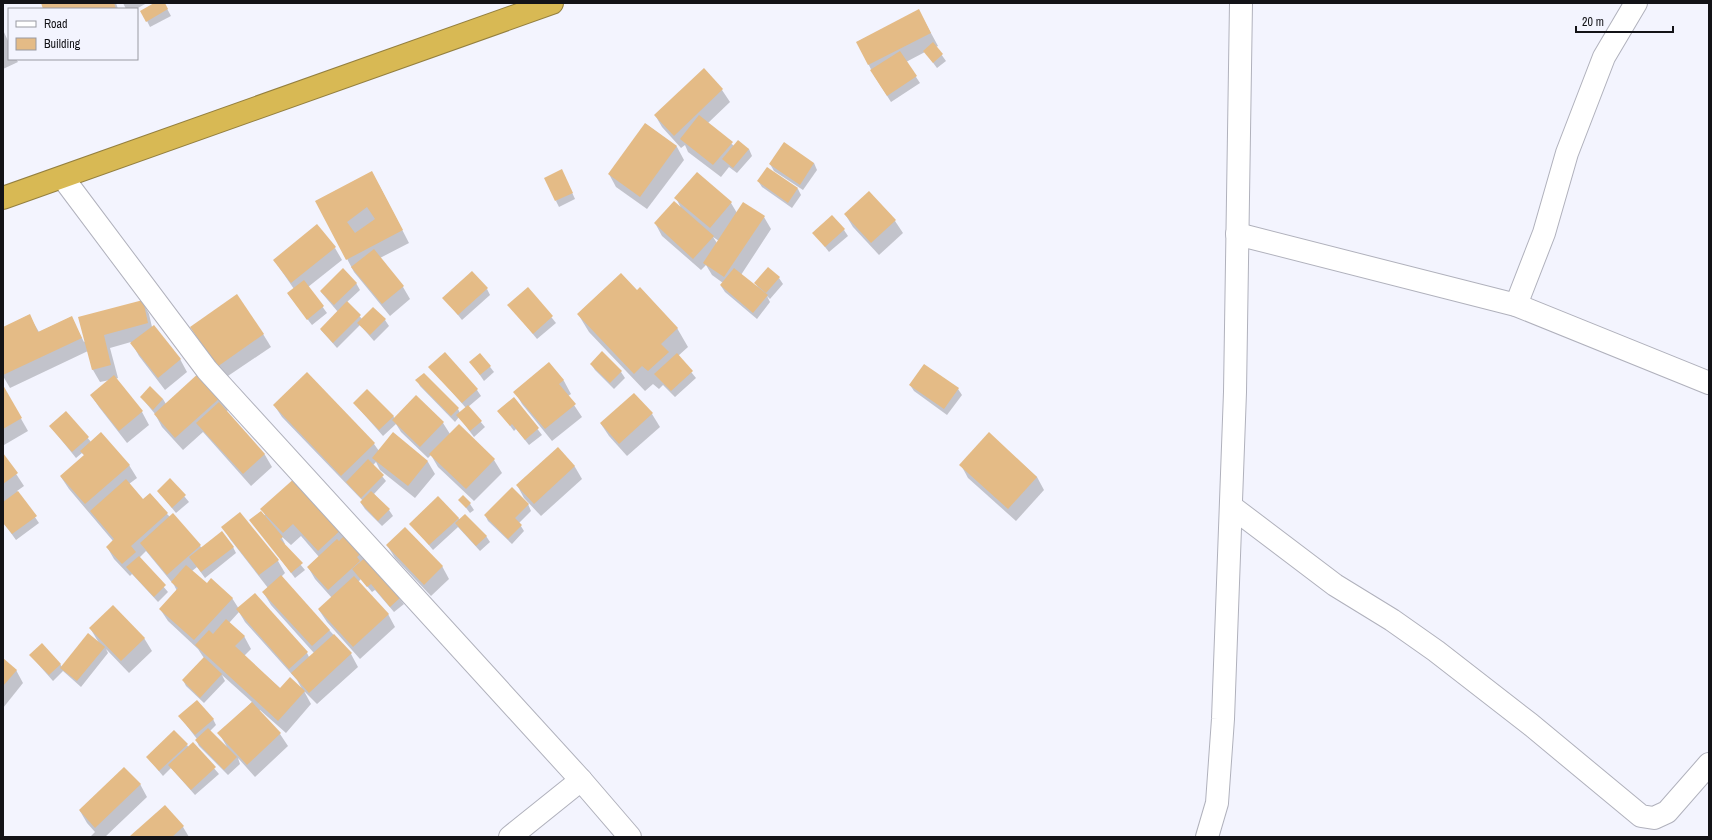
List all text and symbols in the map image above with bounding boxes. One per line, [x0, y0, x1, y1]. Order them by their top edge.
legend [8, 8, 138, 60]
scale bar [1576, 8, 1673, 34]
text: 20 m [1582, 14, 1604, 30]
text: Road [44, 16, 68, 32]
text: Building [44, 36, 81, 52]

